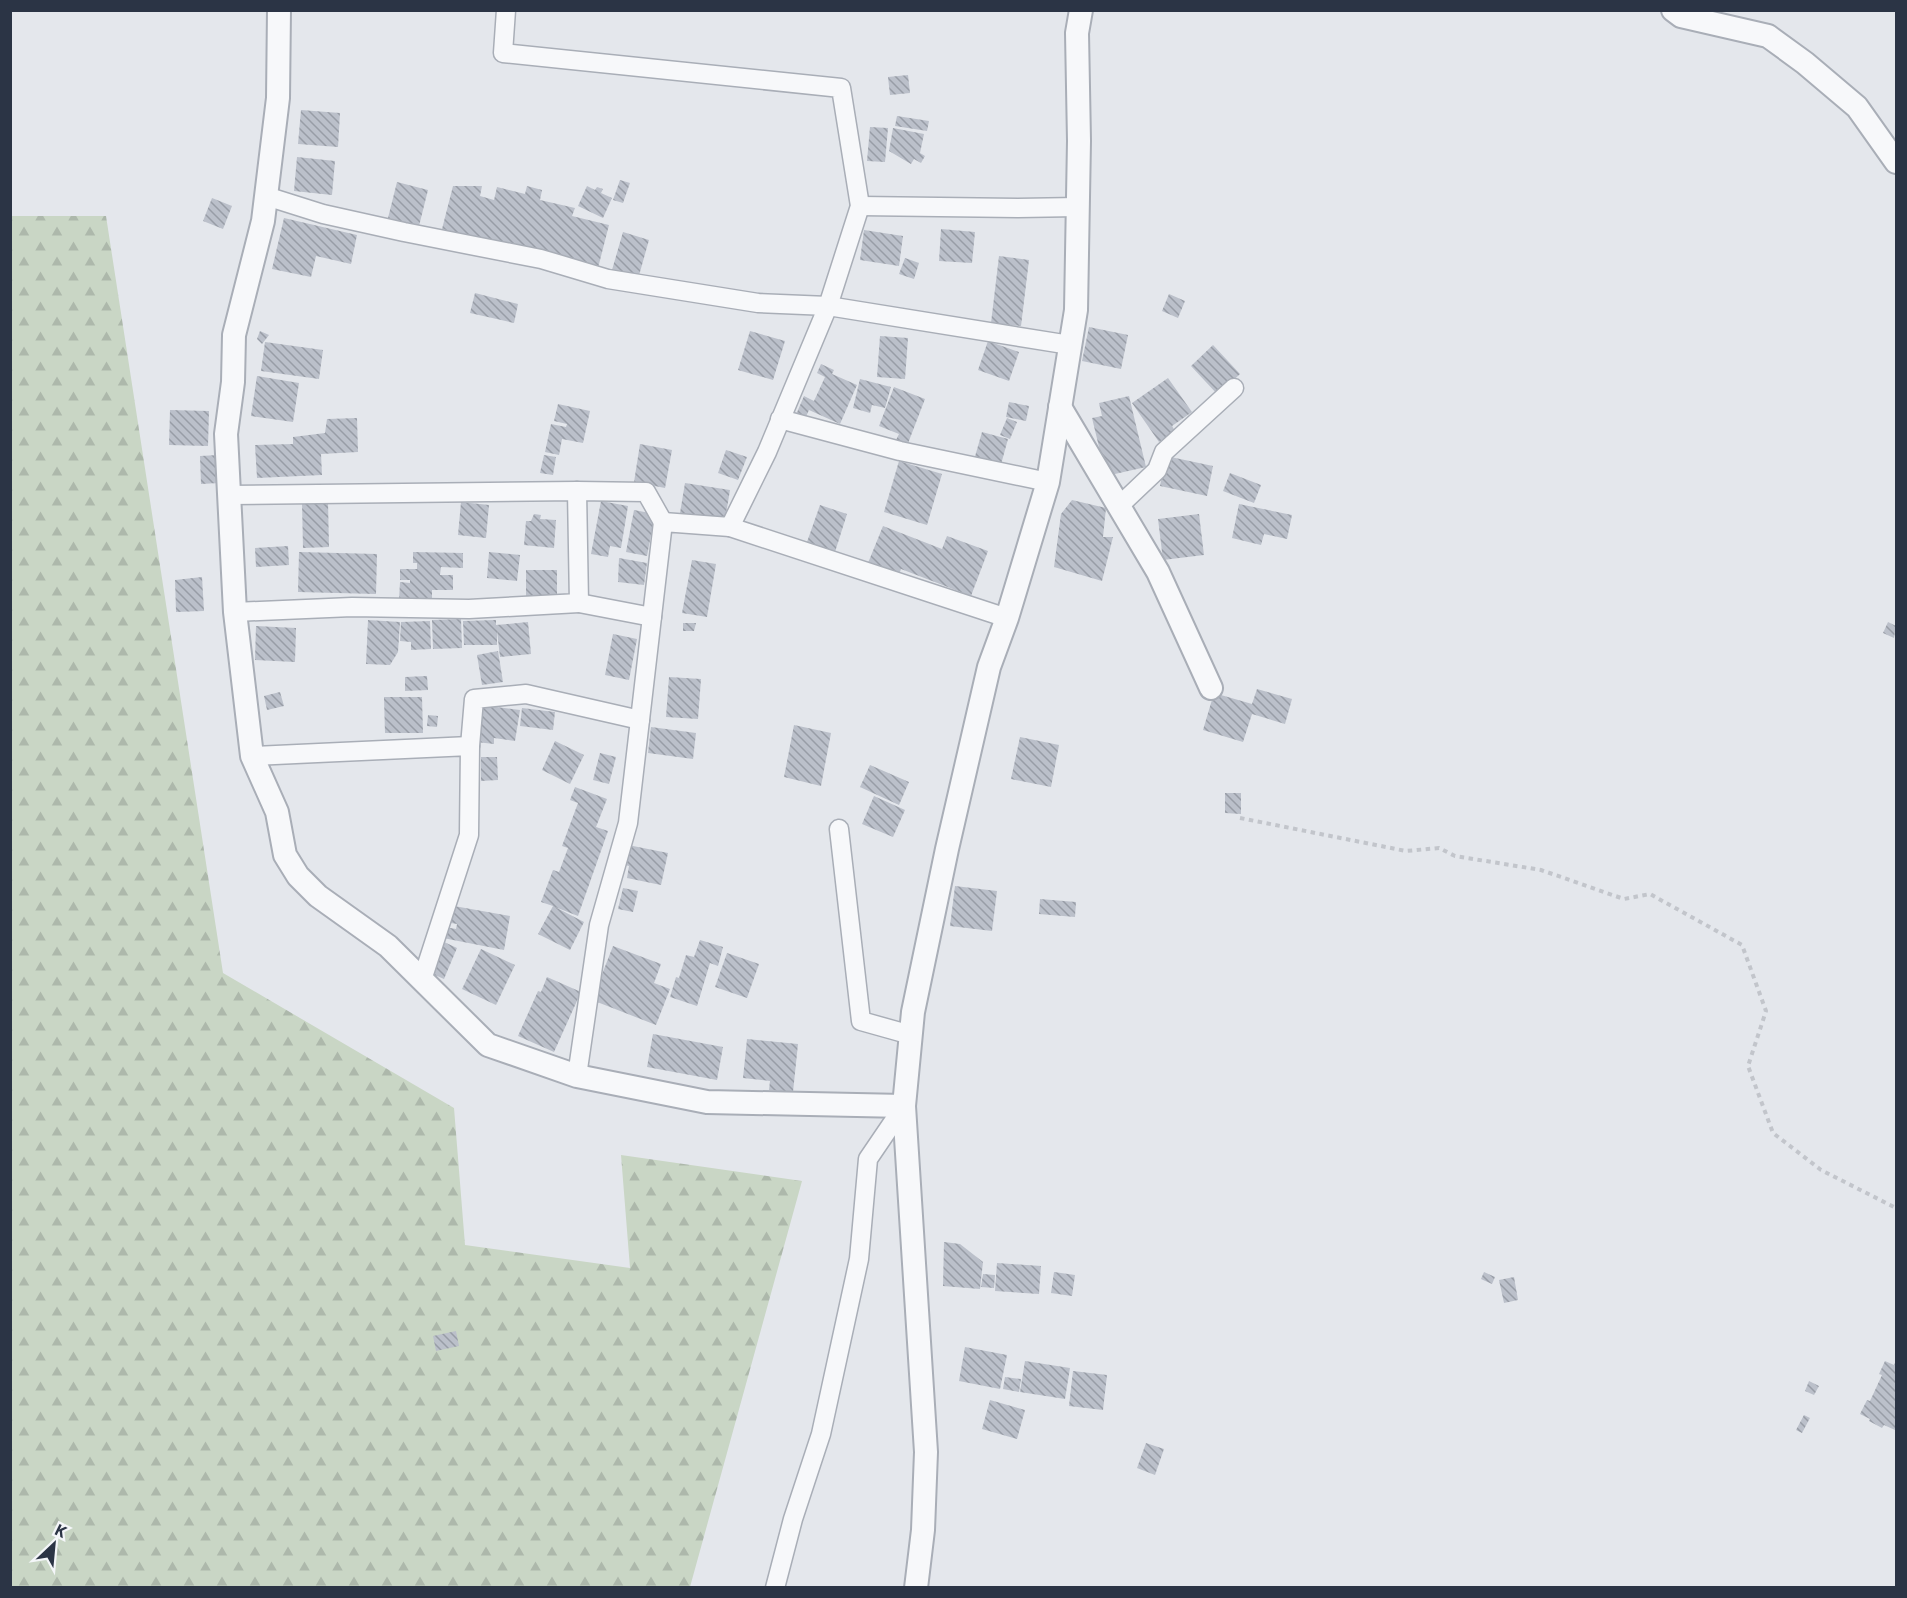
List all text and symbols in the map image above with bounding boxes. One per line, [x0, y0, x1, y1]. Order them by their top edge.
north arrow [24, 1514, 84, 1574]
text: K [51, 1518, 71, 1543]

